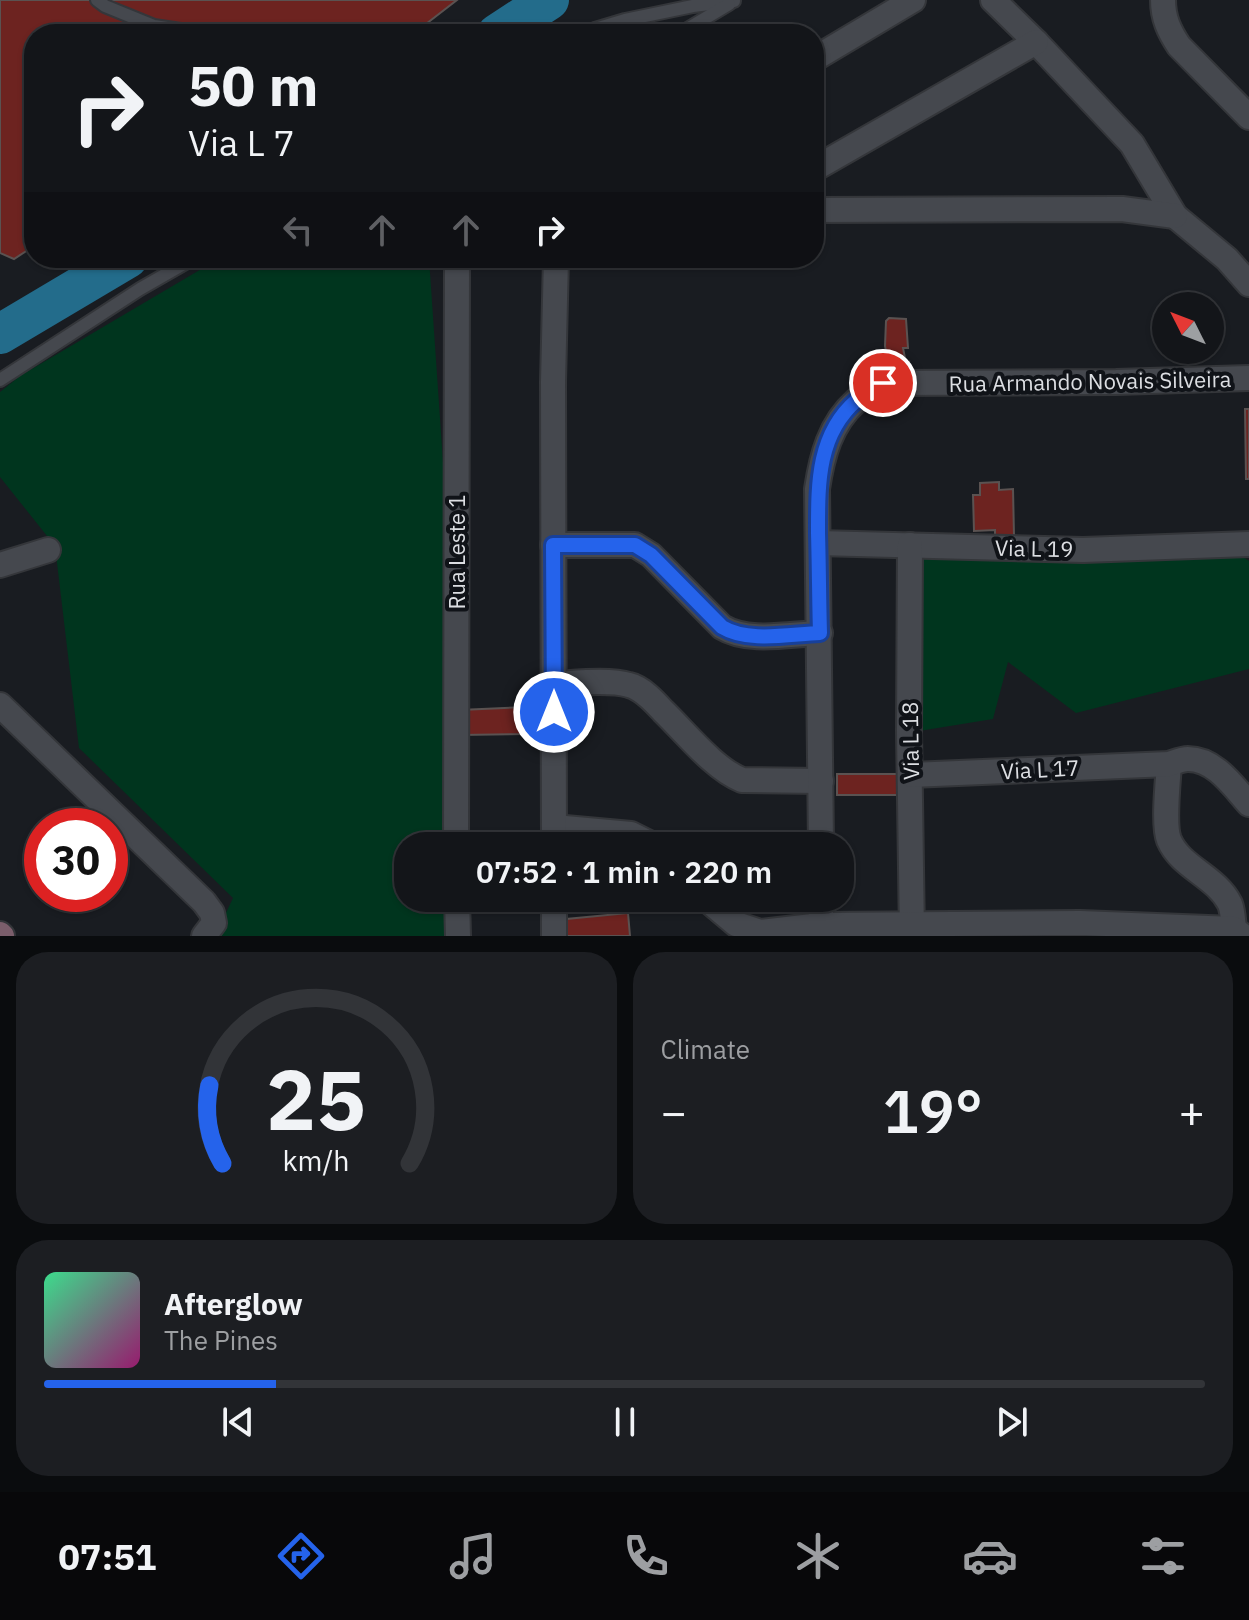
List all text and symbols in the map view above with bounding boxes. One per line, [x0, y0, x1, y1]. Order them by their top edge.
text: 50 m [188, 49, 318, 121]
icon: right [56, 56, 160, 160]
text: Via L 7 [188, 119, 295, 166]
icon: left [276, 208, 320, 252]
icon: ahead [360, 208, 404, 252]
icon: ahead [444, 208, 488, 252]
icon: right [528, 208, 572, 252]
north arrow [1152, 292, 1224, 364]
map controls [1152, 292, 1224, 364]
pin [849, 349, 917, 417]
icon: arrive [861, 361, 905, 405]
street label: Rua Armando Novais Silveira [948, 364, 1232, 398]
street label: Rua Leste 1 [442, 494, 471, 610]
street label: Via L 19 [995, 533, 1073, 563]
position arrow [512, 670, 596, 754]
street label: Via L 18 [895, 702, 925, 780]
street label: Via L 17 [1000, 752, 1080, 786]
speed limit sign: 30 [24, 808, 128, 912]
text: 07:52 · 1 min · 220 m [476, 852, 772, 891]
text: Climate [661, 1032, 750, 1066]
text: 25 [266, 1045, 366, 1153]
text: 19° [883, 1071, 983, 1150]
text: − [661, 1083, 687, 1140]
text: + [1179, 1083, 1205, 1140]
text: km/h [283, 1142, 350, 1179]
text: Afterglow [164, 1284, 303, 1323]
text: The Pines [164, 1323, 278, 1357]
icon: previous [216, 1400, 260, 1444]
icon: pause [603, 1400, 647, 1444]
icon: next [990, 1400, 1034, 1444]
icon: directions [273, 1528, 329, 1584]
icon: music [445, 1528, 501, 1584]
icon: phone [618, 1528, 674, 1584]
icon: climate [790, 1528, 846, 1584]
icon: car [962, 1528, 1018, 1584]
icon: filters [1135, 1528, 1191, 1584]
text: 07:51 [58, 1533, 156, 1580]

